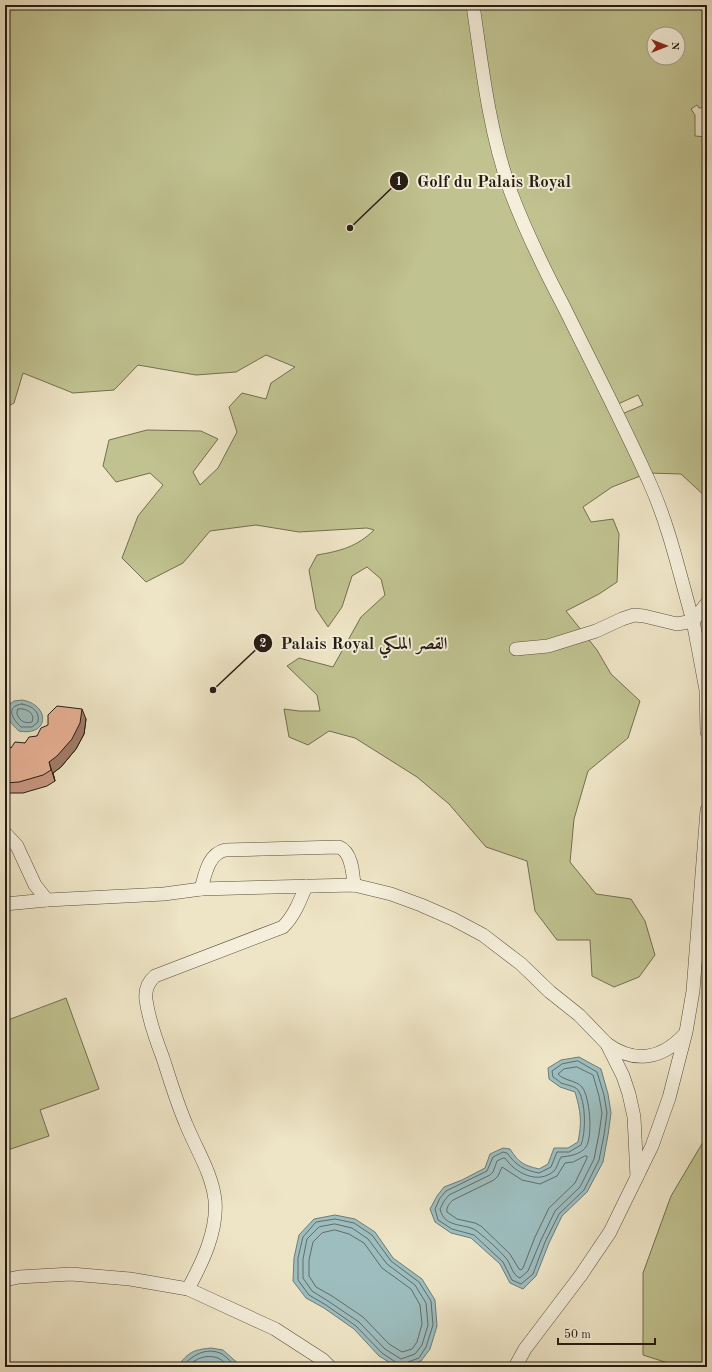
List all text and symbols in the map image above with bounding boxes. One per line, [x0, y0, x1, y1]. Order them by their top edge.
north arrow [646, 26, 686, 66]
text: N [669, 42, 680, 51]
callout: Golf du Palais Royal [389, 166, 579, 195]
text: Golf du Palais Royal [417, 174, 571, 191]
text: 1 [396, 176, 402, 188]
callout: Palais Royal القصر الملكي [253, 629, 456, 658]
text: Palais Royal القصر الملكي [280, 635, 448, 659]
text: 2 [260, 638, 267, 650]
scale bar [558, 1320, 655, 1346]
text: 50 m [564, 1328, 591, 1341]

